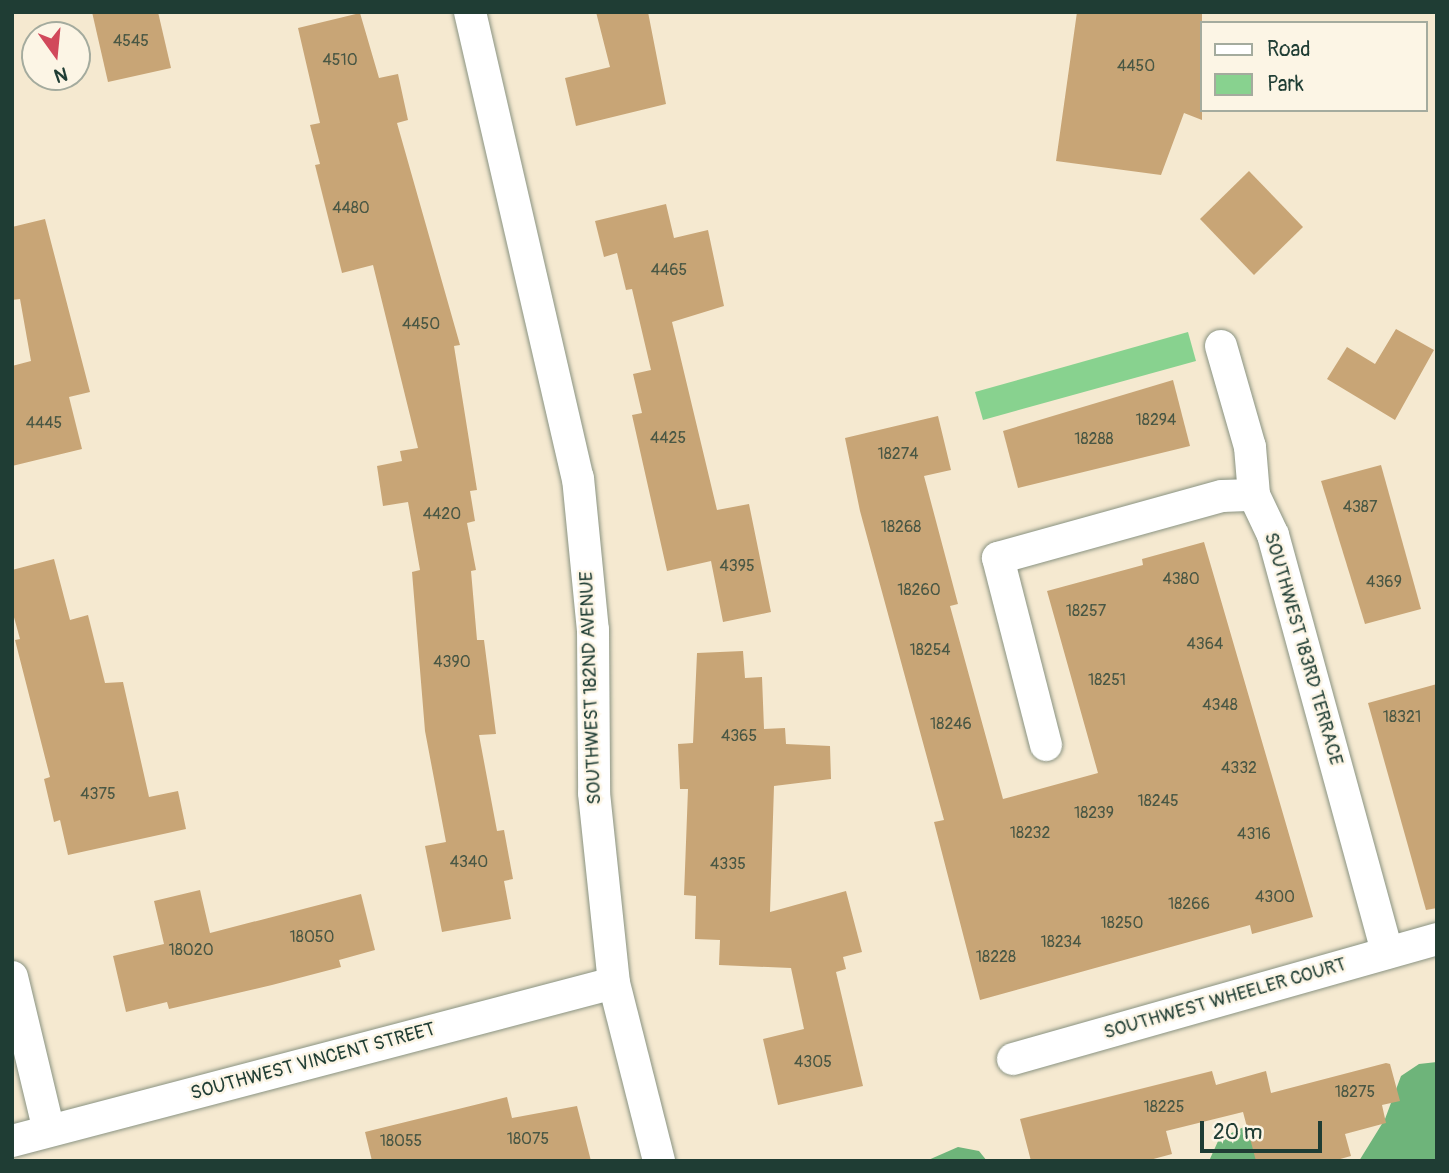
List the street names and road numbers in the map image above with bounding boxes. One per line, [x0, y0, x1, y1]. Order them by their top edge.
street label: SOUTHWEST 183RD TERRACE [1259, 530, 1347, 768]
street label: SOUTHWEST 182ND AVENUE [576, 571, 606, 805]
street label: SOUTHWEST WHEELER COURT [1101, 953, 1349, 1045]
street label: SOUTHWEST VINCENT STREET [188, 1018, 438, 1106]

